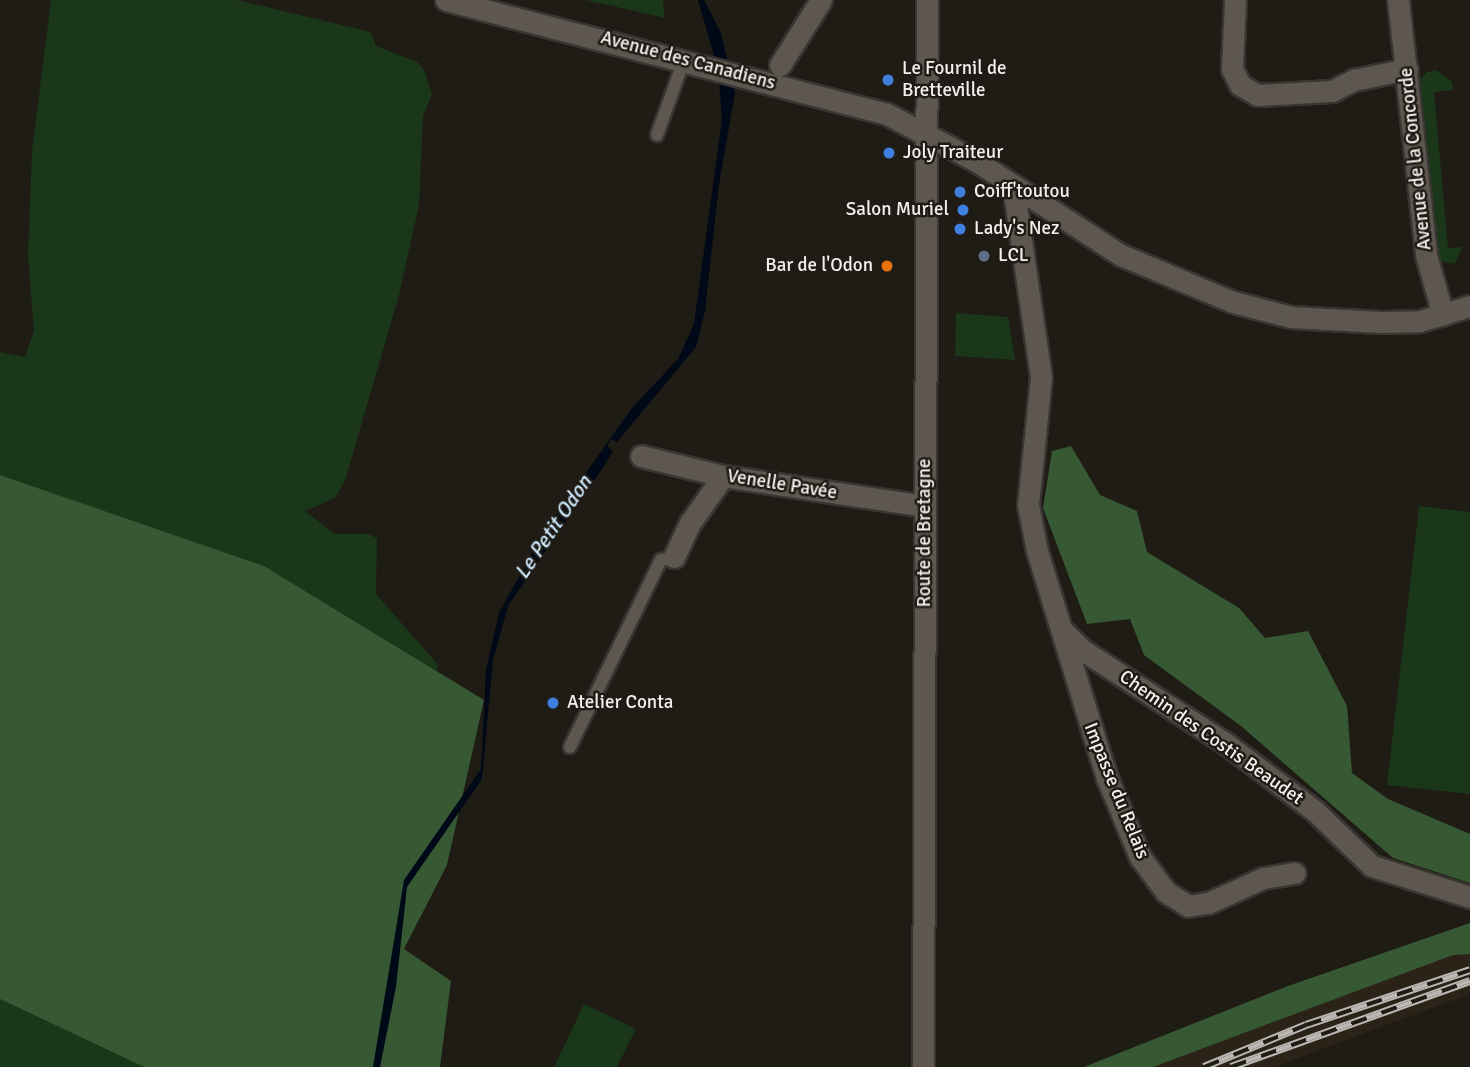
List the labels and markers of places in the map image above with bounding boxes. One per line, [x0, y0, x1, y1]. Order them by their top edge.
place label: Le Fournil de Bretteville [902, 58, 1007, 102]
marker: Le Fournil de Bretteville [880, 72, 896, 88]
place label: Joly Traiteur [903, 142, 1003, 164]
marker: Joly Traiteur [881, 145, 897, 161]
place label: Coiff'toutou [974, 181, 1070, 203]
marker: Coiff'toutou [952, 184, 968, 200]
place label: Salon Muriel [846, 199, 949, 221]
marker: Salon Muriel [955, 202, 971, 218]
place label: Lady's Nez [974, 218, 1060, 240]
marker: Lady's Nez [952, 221, 968, 237]
place label: LCL [998, 245, 1029, 267]
marker: LCL [976, 248, 992, 264]
place label: Bar de l'Odon [765, 255, 873, 277]
marker: Bar de l'Odon [879, 258, 895, 274]
place label: Atelier Conta [567, 692, 673, 714]
marker: Atelier Conta [545, 695, 561, 711]

